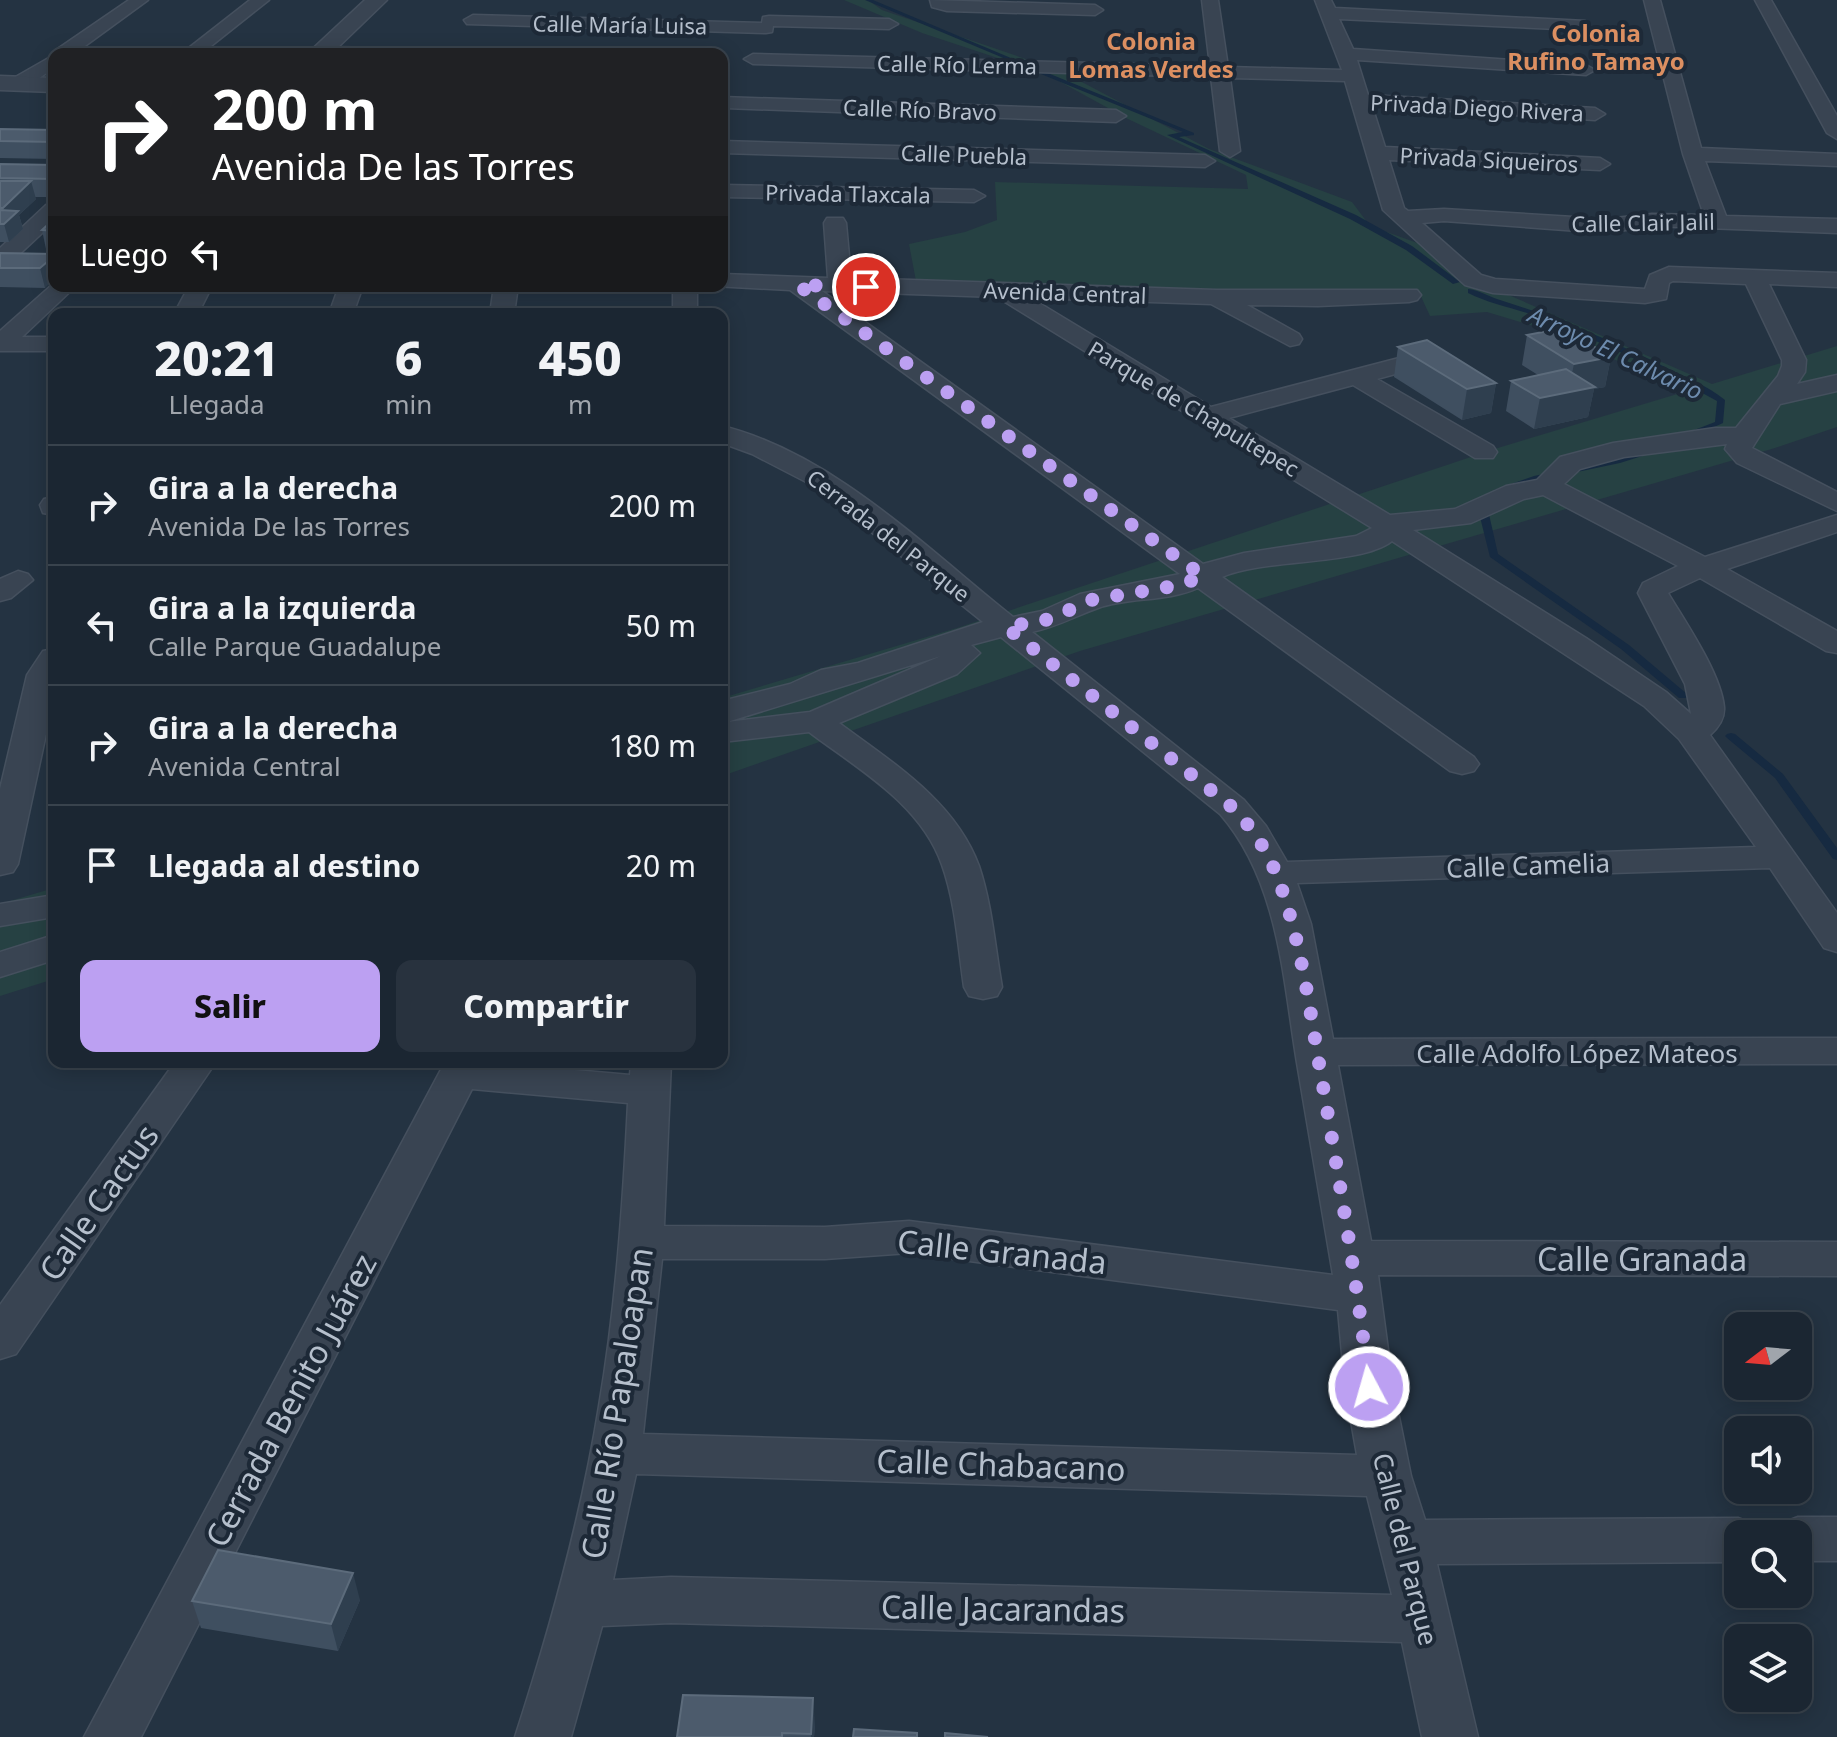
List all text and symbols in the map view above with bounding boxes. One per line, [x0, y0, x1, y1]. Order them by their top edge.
street label: Calle María Luisa [532, 7, 708, 41]
district label: Colonia Rufino Tamayo [1507, 16, 1685, 77]
district label: Colonia Lomas Verdes [1068, 24, 1234, 85]
street label: Calle Río Lerma [877, 48, 1037, 80]
text: 200 m [212, 70, 377, 146]
icon: right [80, 80, 184, 184]
street label: Privada Diego Rivera [1369, 86, 1585, 128]
street label: Calle Río Bravo [843, 91, 997, 127]
street label: Calle Puebla [900, 137, 1028, 171]
street label: Privada Siqueiros [1399, 139, 1579, 179]
text: Avenida De las Torres [212, 142, 575, 191]
street label: Privada Tlaxcala [765, 177, 931, 209]
street label: Calle Clair Jalil [1571, 206, 1715, 238]
icon: left [184, 232, 228, 276]
text: Luego [80, 234, 168, 275]
pin [832, 253, 900, 321]
icon: arrive [844, 265, 888, 309]
street label: Avenida Central [983, 274, 1147, 310]
water label: Arroyo El Calvario [1522, 296, 1709, 407]
text: 20:21 [154, 325, 279, 390]
text: 6 [395, 325, 423, 390]
text: 450 [539, 325, 622, 390]
street label: Parque de Chapultepec [1083, 333, 1305, 483]
text: Llegada [169, 386, 265, 422]
text: min [385, 386, 432, 422]
text: m [568, 386, 592, 422]
street label: Cerrada del Parque [801, 462, 977, 608]
text: Gira a la derecha [148, 467, 398, 508]
icon: right [80, 483, 124, 527]
text: 200 m [609, 485, 696, 526]
text: Avenida De las Torres [148, 508, 410, 544]
text: Gira a la izquierda [148, 587, 417, 628]
icon: left [80, 603, 124, 647]
text: 50 m [626, 605, 696, 646]
text: Calle Parque Guadalupe [148, 628, 441, 664]
text: Gira a la derecha [148, 707, 398, 748]
icon: right [80, 723, 124, 767]
text: 180 m [609, 725, 696, 766]
text: Avenida Central [148, 748, 341, 784]
icon: arrive [80, 843, 124, 887]
street label: Calle Camelia [1445, 844, 1611, 886]
text: Llegada al destino [148, 845, 420, 886]
text: 20 m [626, 845, 696, 886]
button: Salir [80, 960, 380, 1052]
button: Compartir [396, 960, 696, 1052]
street label: Calle Adolfo López Mateos [1416, 1035, 1738, 1071]
street label: Calle Cactus [28, 1115, 168, 1289]
street label: Calle Granada [895, 1219, 1109, 1283]
street label: Calle Granada [1537, 1237, 1747, 1280]
street label: Calle Río Papaloapan [570, 1244, 662, 1562]
street label: Cerrada Benito Juárez [195, 1246, 385, 1554]
north arrow [1724, 1312, 1812, 1400]
map controls [1724, 1312, 1812, 1712]
position arrow [1327, 1345, 1411, 1429]
button: sound [1724, 1416, 1812, 1504]
street label: Calle Chabacano [876, 1438, 1126, 1490]
street label: Calle del Parque [1365, 1449, 1447, 1649]
button: search [1724, 1520, 1812, 1608]
street label: Calle Jacarandas [880, 1584, 1126, 1632]
button: layers [1724, 1624, 1812, 1712]

